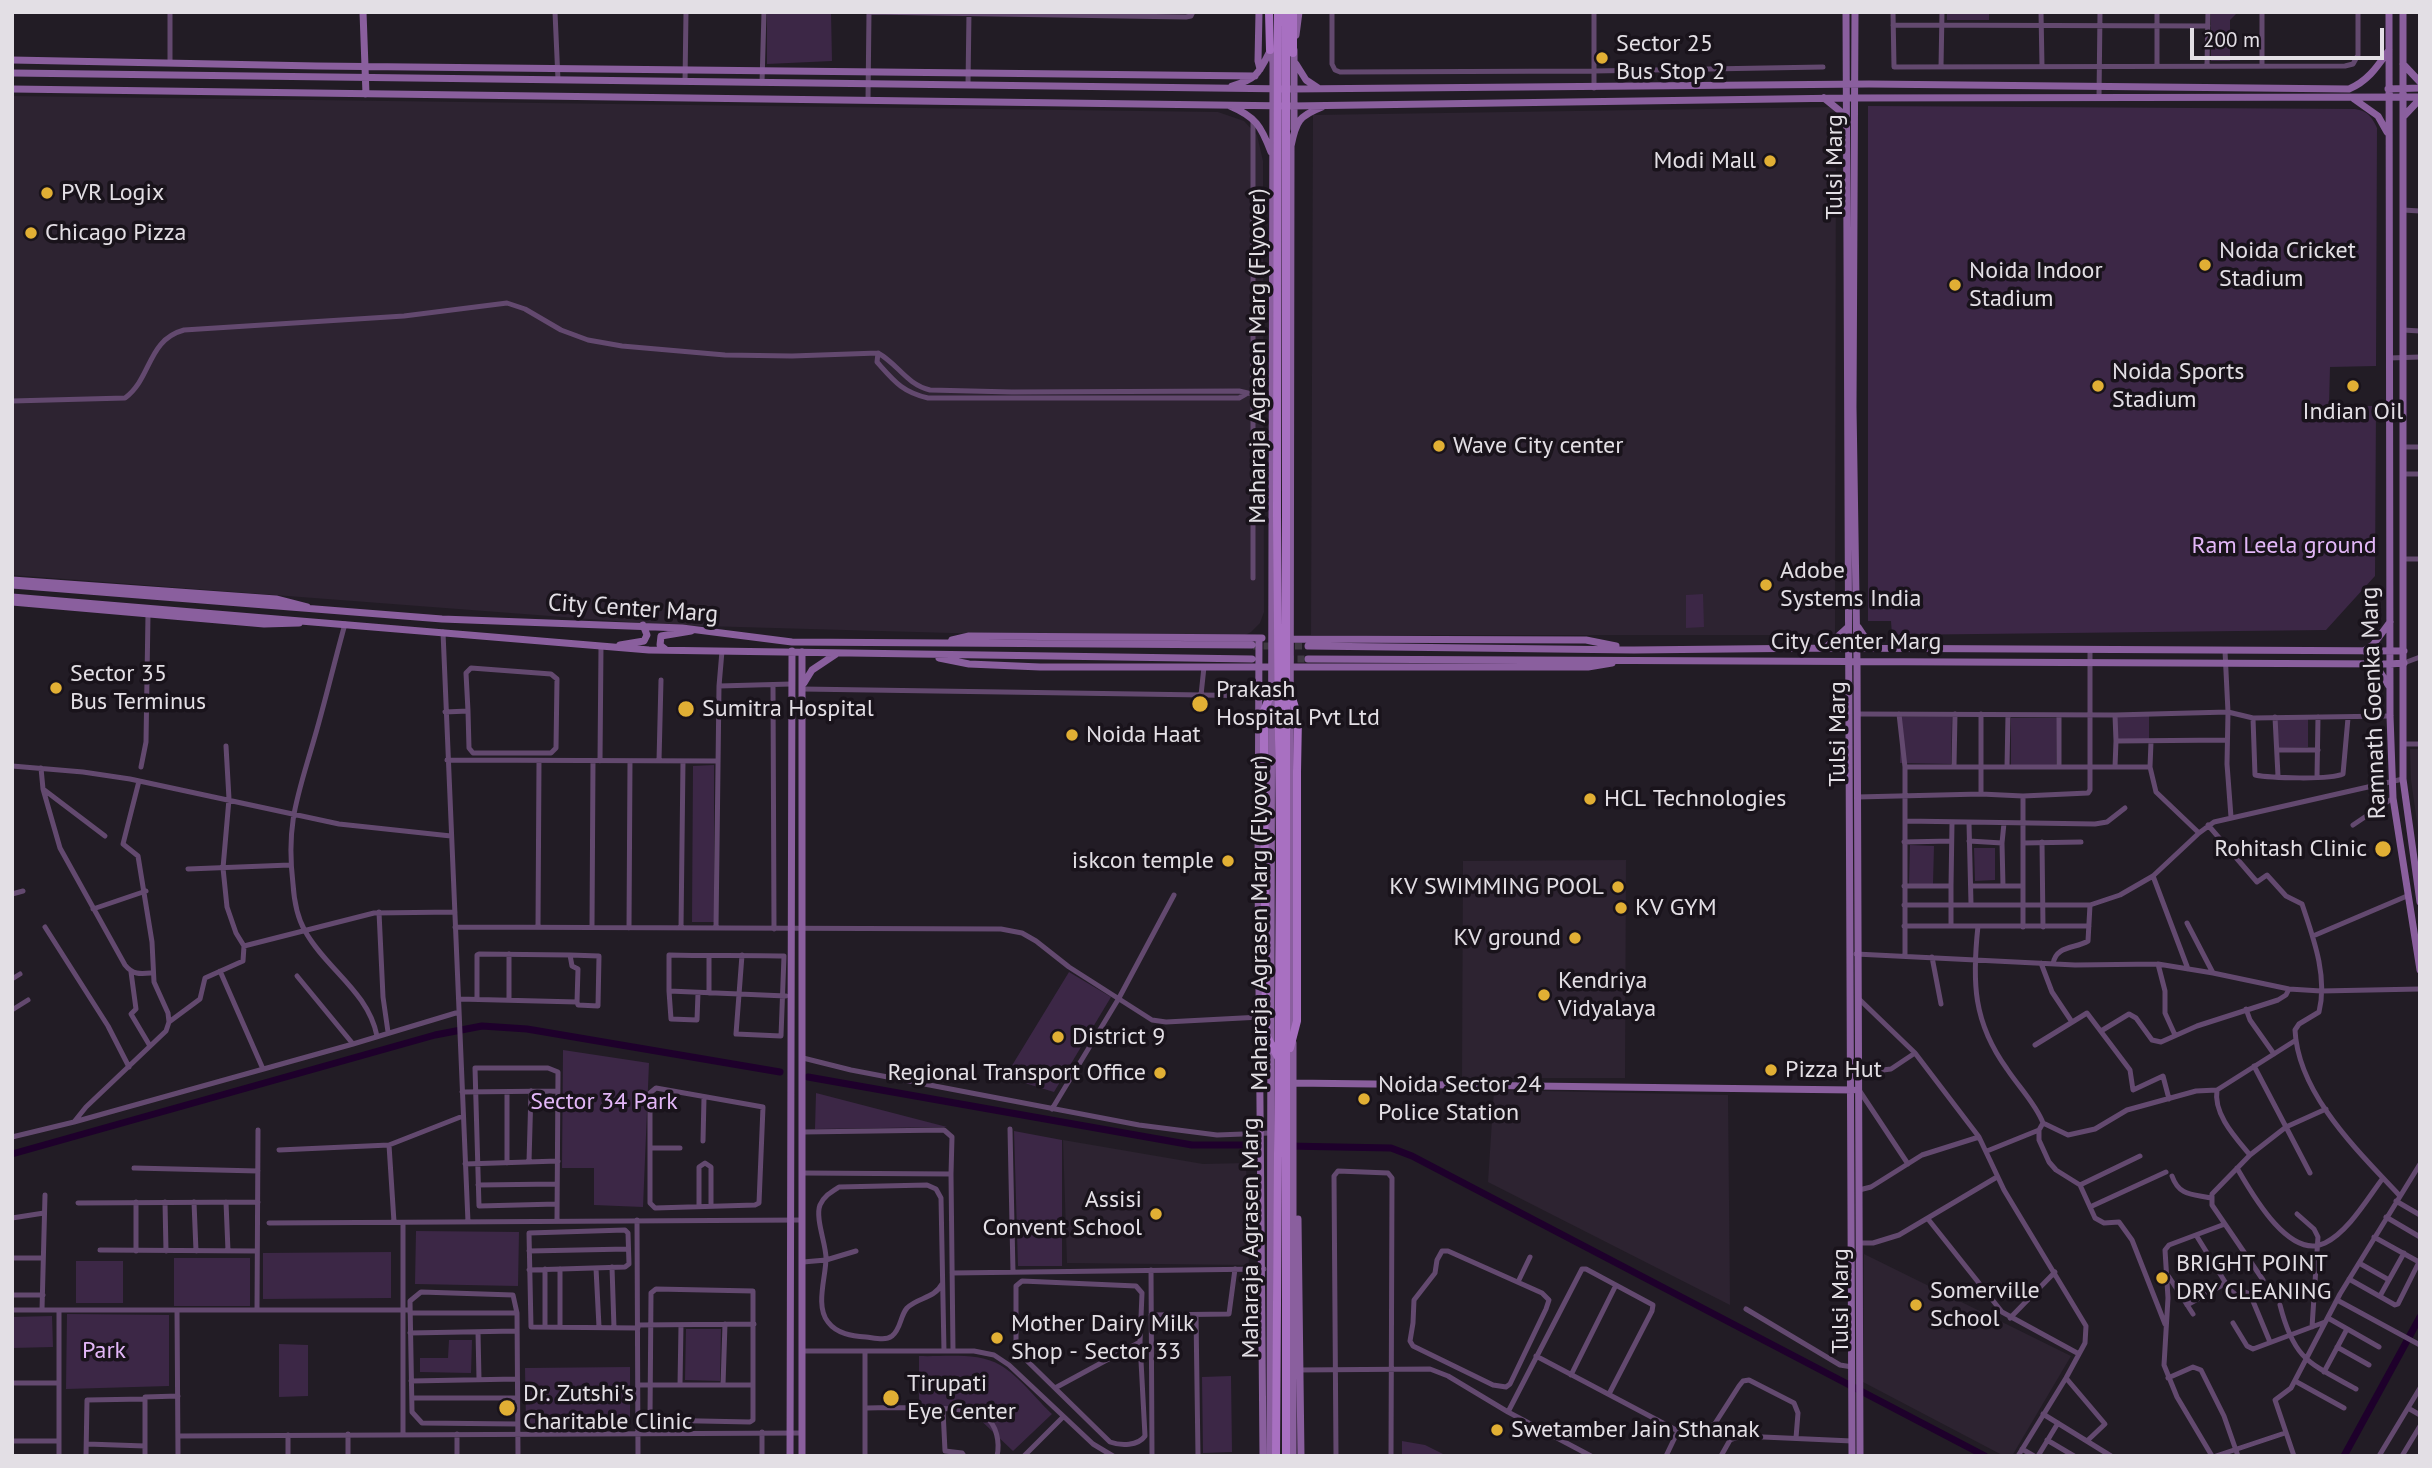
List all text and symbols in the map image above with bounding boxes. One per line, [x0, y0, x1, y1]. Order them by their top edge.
scale bar [2194, 14, 2388, 58]
text: 200 m [2203, 26, 2260, 53]
place label: Sector 25 Bus Stop 2 [1616, 30, 1725, 86]
marker: Sector 25 Bus Stop 2 [1594, 50, 1610, 66]
street label: Tulsi Marg [1821, 114, 1849, 220]
place label: Modi Mall [1653, 147, 1756, 175]
marker: Modi Mall [1762, 153, 1778, 169]
place label: PVR Logix [61, 179, 164, 207]
marker: PVR Logix [39, 185, 55, 201]
street label: Maharaja Agrasen Marg (Flyover) [1244, 188, 1272, 524]
place label: Chicago Pizza [45, 219, 186, 247]
marker: Chicago Pizza [23, 225, 39, 241]
place label: Noida Cricket Stadium [2219, 237, 2356, 293]
place label: Noida Indoor Stadium [1969, 257, 2103, 313]
marker: Noida Cricket Stadium [2197, 257, 2213, 273]
marker: Noida Indoor Stadium [1947, 277, 1963, 293]
place label: Noida Sports Stadium [2112, 358, 2244, 414]
marker: Noida Sports Stadium [2090, 378, 2106, 394]
marker: Indian Oil [2345, 378, 2361, 394]
place label: Indian Oil [2303, 398, 2403, 426]
place label: Wave City center [1453, 432, 1623, 460]
marker: Wave City center [1431, 438, 1447, 454]
park label: Ram Leela ground [2191, 532, 2377, 560]
place label: Adobe Systems India [1780, 557, 1921, 613]
marker: Adobe Systems India [1758, 577, 1774, 593]
street label: Ramnath Goenka Marg [2356, 586, 2392, 820]
street label: City Center Marg [547, 589, 719, 629]
street label: City Center Marg [1771, 628, 1941, 656]
place label: Sector 35 Bus Terminus [70, 660, 206, 716]
place label: Prakash Hospital Pvt Ltd [1216, 676, 1380, 732]
marker: Sector 35 Bus Terminus [48, 680, 64, 696]
street label: Tulsi Marg [1824, 681, 1852, 787]
marker: Prakash Hospital Pvt Ltd [1190, 694, 1210, 714]
place label: Sumitra Hospital [702, 695, 874, 723]
marker: Sumitra Hospital [676, 699, 696, 719]
place label: Noida Haat [1086, 721, 1201, 749]
marker: Noida Haat [1064, 727, 1080, 743]
street label: Maharaja Agrasen Marg (Flyover) [1246, 755, 1274, 1091]
place label: HCL Technologies [1604, 785, 1786, 813]
marker: HCL Technologies [1582, 791, 1598, 807]
place label: Rohitash Clinic [2214, 835, 2367, 863]
marker: Rohitash Clinic [2373, 839, 2393, 859]
place label: iskcon temple [1072, 847, 1214, 875]
marker: iskcon temple [1220, 853, 1236, 869]
place label: KV SWIMMING POOL [1389, 873, 1604, 901]
marker: KV SWIMMING POOL [1610, 879, 1626, 895]
place label: KV GYM [1635, 894, 1717, 922]
marker: KV GYM [1613, 900, 1629, 916]
place label: KV ground [1453, 924, 1561, 952]
marker: KV ground [1567, 930, 1583, 946]
place label: Kendriya Vidyalaya [1558, 967, 1656, 1023]
marker: Kendriya Vidyalaya [1536, 987, 1552, 1003]
place label: District 9 [1072, 1023, 1165, 1051]
marker: District 9 [1050, 1029, 1066, 1045]
place label: Pizza Hut [1785, 1056, 1882, 1084]
place label: Regional Transport Office [887, 1059, 1146, 1087]
marker: Pizza Hut [1763, 1062, 1779, 1078]
marker: Regional Transport Office [1152, 1065, 1168, 1081]
place label: Noida Sector 24 Police Station [1378, 1071, 1542, 1127]
park label: Sector 34 Park [530, 1088, 678, 1116]
marker: Noida Sector 24 Police Station [1356, 1091, 1372, 1107]
street label: Maharaja Agrasen Marg [1237, 1117, 1265, 1359]
place label: Assisi Convent School [983, 1186, 1142, 1242]
marker: Assisi Convent School [1148, 1206, 1164, 1222]
street label: Tulsi Marg [1827, 1248, 1855, 1354]
place label: BRIGHT POINT DRY CLEANING [2176, 1250, 2331, 1306]
marker: BRIGHT POINT DRY CLEANING [2154, 1270, 2170, 1286]
place label: Somerville School [1930, 1277, 2040, 1333]
marker: Somerville School [1908, 1297, 1924, 1313]
place label: Mother Dairy Milk Shop - Sector 33 [1011, 1310, 1195, 1366]
marker: Mother Dairy Milk Shop - Sector 33 [989, 1330, 1005, 1346]
park label: Park [82, 1337, 126, 1365]
place label: Tirupati Eye Center [907, 1370, 1016, 1426]
place label: Dr. Zutshi's Charitable Clinic [523, 1380, 692, 1436]
marker: Tirupati Eye Center [881, 1388, 901, 1408]
marker: Dr. Zutshi's Charitable Clinic [497, 1398, 517, 1418]
place label: Swetamber Jain Sthanak [1511, 1416, 1760, 1444]
marker: Swetamber Jain Sthanak [1489, 1422, 1505, 1438]

